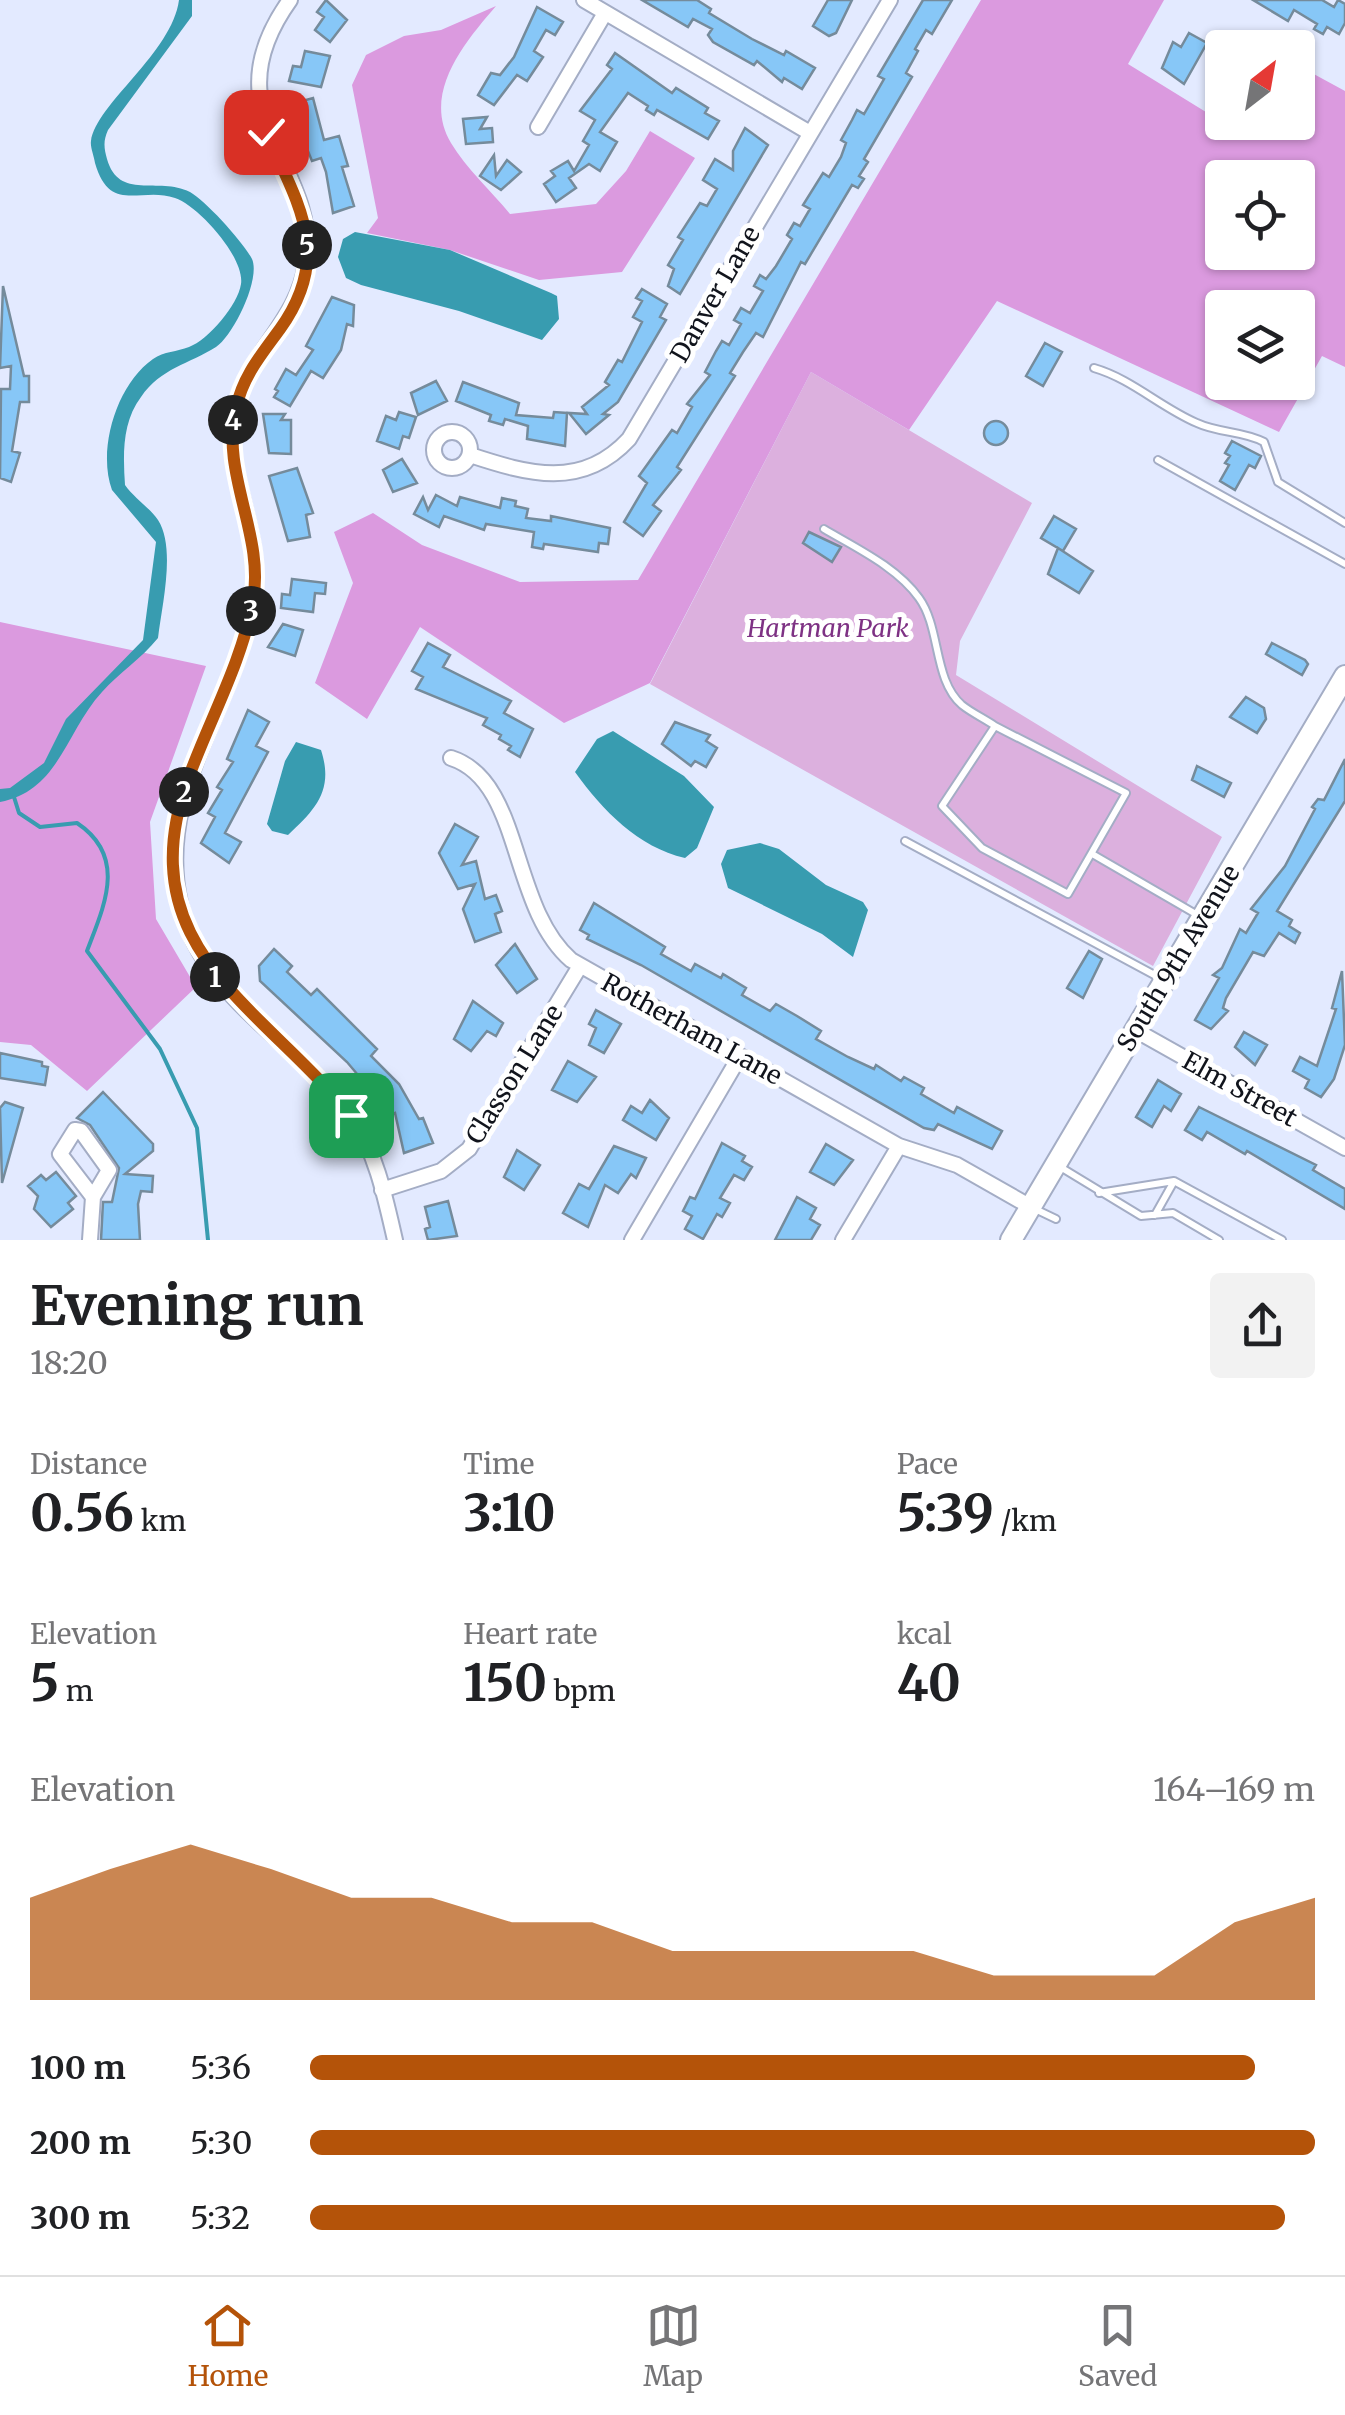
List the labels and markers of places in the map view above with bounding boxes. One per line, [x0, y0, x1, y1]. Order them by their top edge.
pin [224, 90, 309, 175]
pin: 5 [282, 220, 332, 270]
pin: 4 [208, 395, 258, 445]
pin: 3 [226, 586, 276, 636]
pin: 2 [159, 767, 209, 817]
pin: 1 [190, 952, 240, 1002]
pin [309, 1073, 394, 1158]

